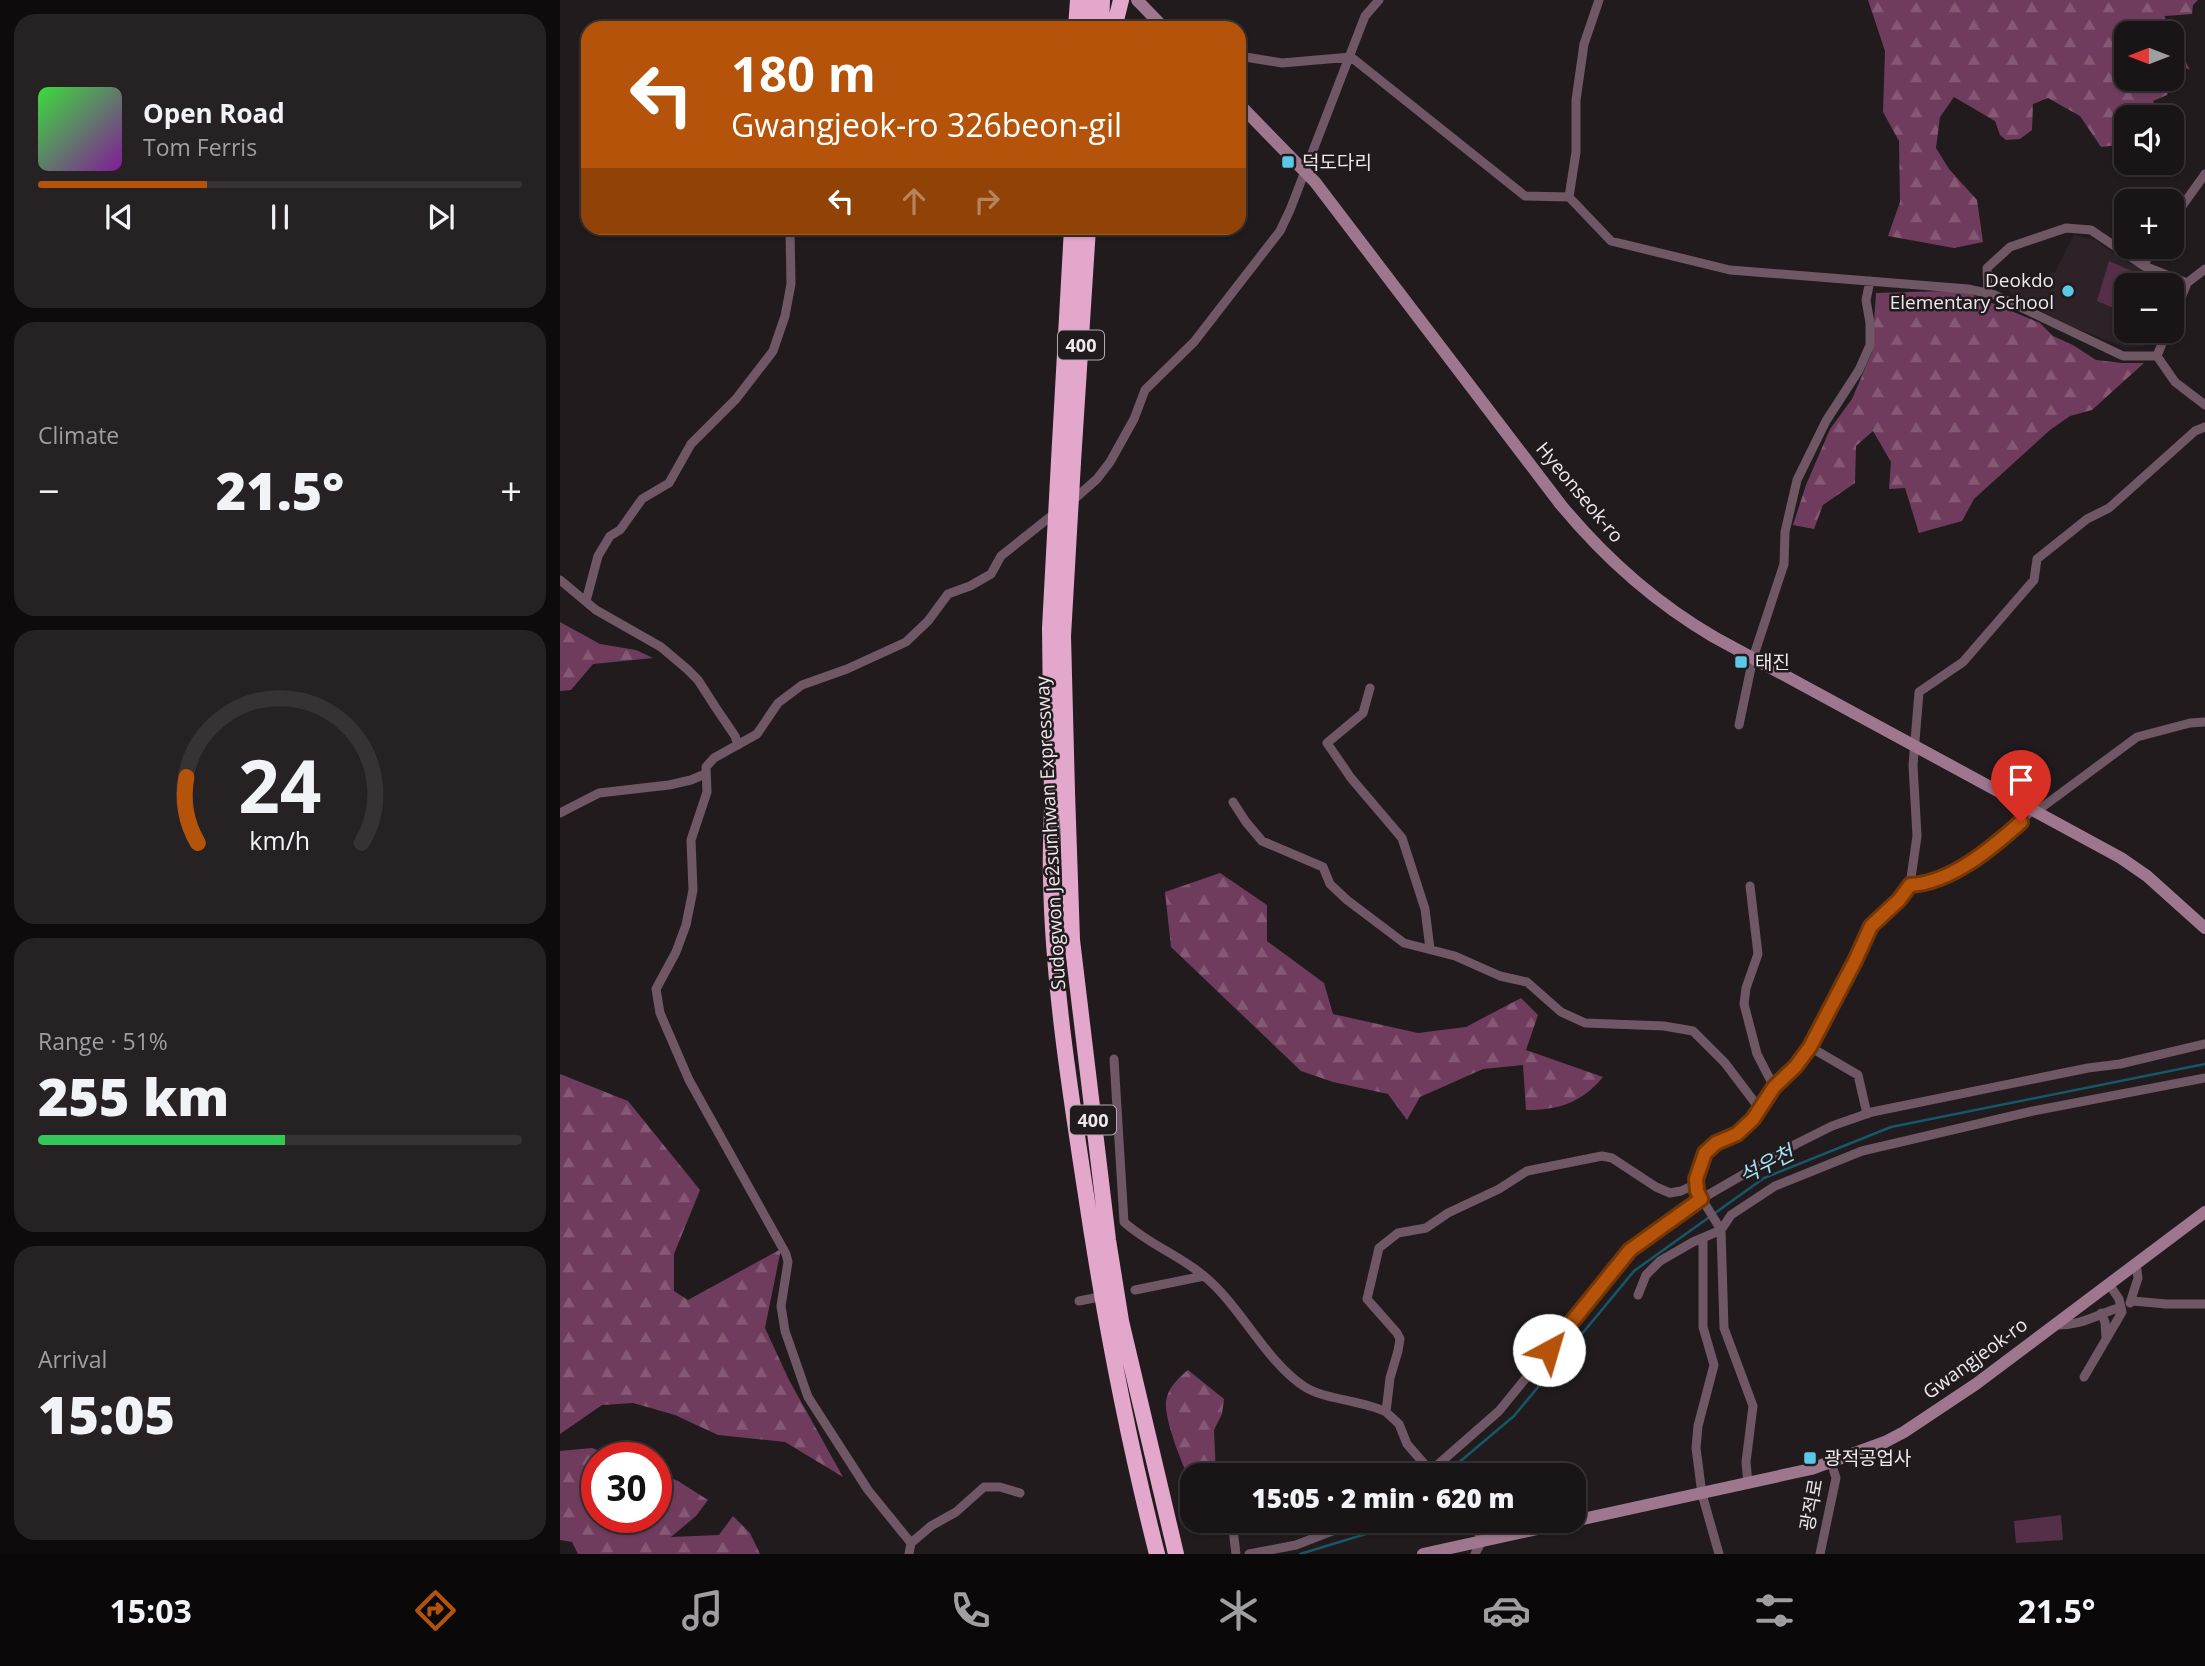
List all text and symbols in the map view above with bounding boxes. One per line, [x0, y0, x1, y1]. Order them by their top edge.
north arrow [2114, 21, 2184, 91]
map controls [2114, 21, 2184, 343]
text: 180 m [731, 40, 876, 106]
icon: left [616, 49, 707, 140]
text: Open Road [143, 95, 285, 131]
text: Gwangjeok-ro 326beon-gil [731, 103, 1122, 146]
button: sound [2114, 105, 2184, 175]
text: Tom Ferris [143, 131, 257, 163]
place label: 덕도다리 [1302, 149, 1372, 175]
marker: 덕도다리 [1280, 154, 1296, 170]
icon: left [822, 182, 860, 220]
icon: ahead [895, 182, 933, 220]
icon: right [968, 182, 1006, 220]
button: + [2114, 189, 2184, 259]
icon: previous [100, 198, 138, 236]
icon: pause [261, 198, 299, 236]
icon: next [422, 198, 460, 236]
place label: Deokdo Elementary School [1890, 267, 2054, 315]
button: − [2114, 273, 2184, 343]
marker: Deokdo Elementary School [2060, 283, 2076, 299]
road number: 400 [1058, 330, 1104, 360]
text: Climate [38, 419, 119, 451]
street label: Hyeonseok-ro [1530, 436, 1630, 548]
text: 21.5° [216, 454, 344, 525]
text: − [38, 464, 60, 516]
text: + [500, 464, 522, 516]
place label: 태진 [1755, 649, 1790, 675]
marker: 태진 [1733, 654, 1749, 670]
street label: Sudogwon Je2sunhwan Expressway [1029, 675, 1071, 991]
text: 24 [238, 735, 322, 834]
pin [1991, 750, 2051, 822]
icon: arrive [2002, 761, 2040, 799]
text: km/h [250, 823, 310, 857]
text: Range · 51% [38, 1025, 168, 1057]
text: 255 km [38, 1060, 229, 1131]
road number: 400 [1070, 1106, 1116, 1134]
water label: 석우천 [1734, 1137, 1801, 1190]
street label: Gwangjeok-ro [1918, 1311, 2032, 1405]
position arrow [1512, 1313, 1586, 1387]
text: Arrival [38, 1343, 107, 1375]
text: 15:05 [38, 1378, 175, 1449]
speed limit sign: 30 [581, 1442, 672, 1533]
place label: 광적공업사 [1824, 1445, 1911, 1471]
marker: 광적공업사 [1802, 1450, 1818, 1466]
street label: 광적로 [1794, 1477, 1828, 1533]
text: 15:05 · 2 min · 620 m [1252, 1480, 1514, 1516]
icon: directions [411, 1586, 460, 1635]
icon: music [678, 1586, 727, 1635]
icon: phone [946, 1586, 995, 1635]
icon: climate [1214, 1586, 1263, 1635]
icon: car [1482, 1586, 1531, 1635]
icon: filters [1750, 1586, 1799, 1635]
text: 15:03 [109, 1589, 192, 1632]
text: 21.5° [2018, 1589, 2095, 1632]

